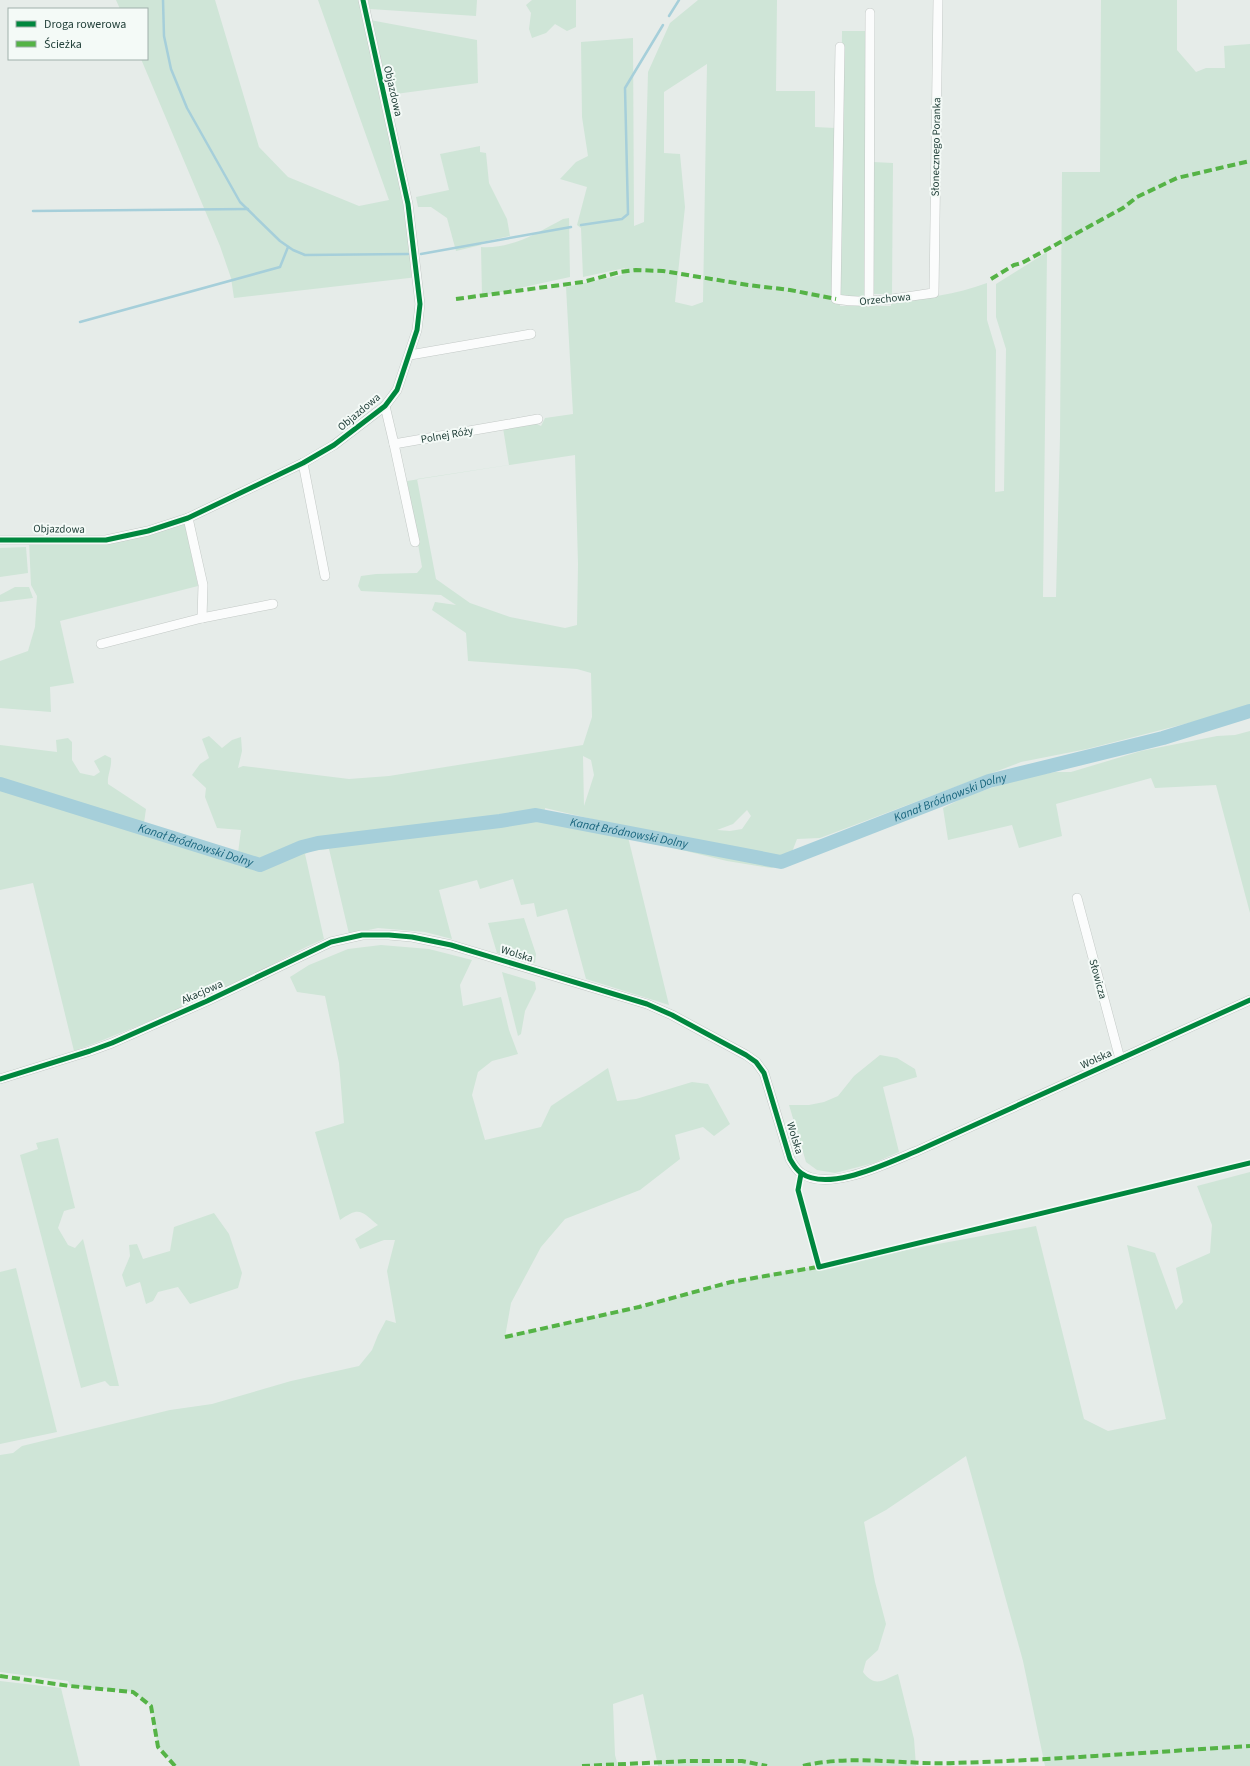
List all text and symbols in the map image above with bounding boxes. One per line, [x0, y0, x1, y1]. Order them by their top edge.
legend [8, 8, 148, 60]
text: Droga rowerowa [44, 16, 126, 33]
text: Ścieżka [44, 36, 82, 53]
street label: Objazdowa [380, 64, 406, 118]
street label: Słonecznego Poranka [928, 97, 944, 197]
street label: Orzechowa [859, 289, 911, 309]
street label: Objazdowa [334, 390, 384, 434]
street label: Polnej Róży [420, 423, 474, 447]
street label: Objazdowa [33, 521, 85, 537]
water label: Kanał Bródnowski Dolny [891, 768, 1009, 826]
water label: Kanał Bródnowski Dolny [569, 813, 690, 853]
water label: Kanał Bródnowski Dolny [136, 819, 256, 871]
street label: Wolska [499, 942, 535, 966]
street label: Słowicza [1085, 957, 1111, 1001]
street label: Akacjowa [179, 976, 225, 1008]
street label: Wolska [1078, 1045, 1114, 1073]
street label: Wolska [783, 1120, 807, 1156]

